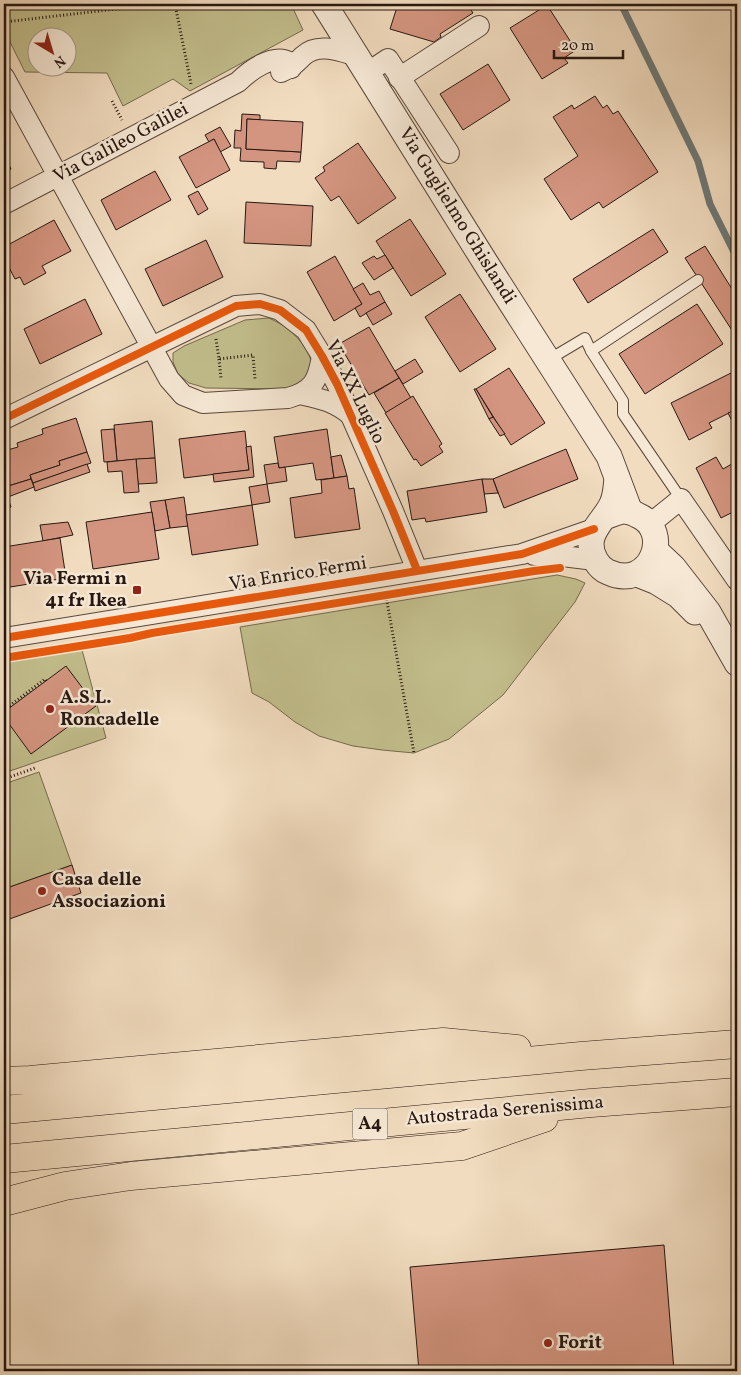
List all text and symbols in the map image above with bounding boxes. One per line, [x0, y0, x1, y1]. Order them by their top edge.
north arrow [28, 28, 78, 78]
scale bar [554, 28, 622, 60]
text: 20 m [561, 36, 594, 57]
text: N [49, 50, 69, 72]
street label: Via Galileo Galilei [49, 96, 193, 190]
street label: Via Guglielmo Ghislandi [392, 123, 522, 310]
street label: Via XX Luglio [319, 336, 391, 448]
street label: Via Enrico Fermi [227, 550, 369, 598]
place label: Via Fermi n 41 fr Ikea [23, 566, 127, 614]
marker: Via Fermi n 41 fr Ikea [131, 584, 143, 596]
place label: A.S.L. Roncadelle [60, 685, 159, 733]
marker: A.S.L. Roncadelle [44, 703, 56, 715]
place label: Casa delle Associazioni [52, 867, 166, 915]
marker: Casa delle Associazioni [36, 885, 48, 897]
street label: Autostrada Serenissima [405, 1089, 605, 1133]
road number: A4 [352, 1108, 388, 1140]
place label: Forit [558, 1330, 602, 1356]
marker: Forit [542, 1337, 554, 1349]

